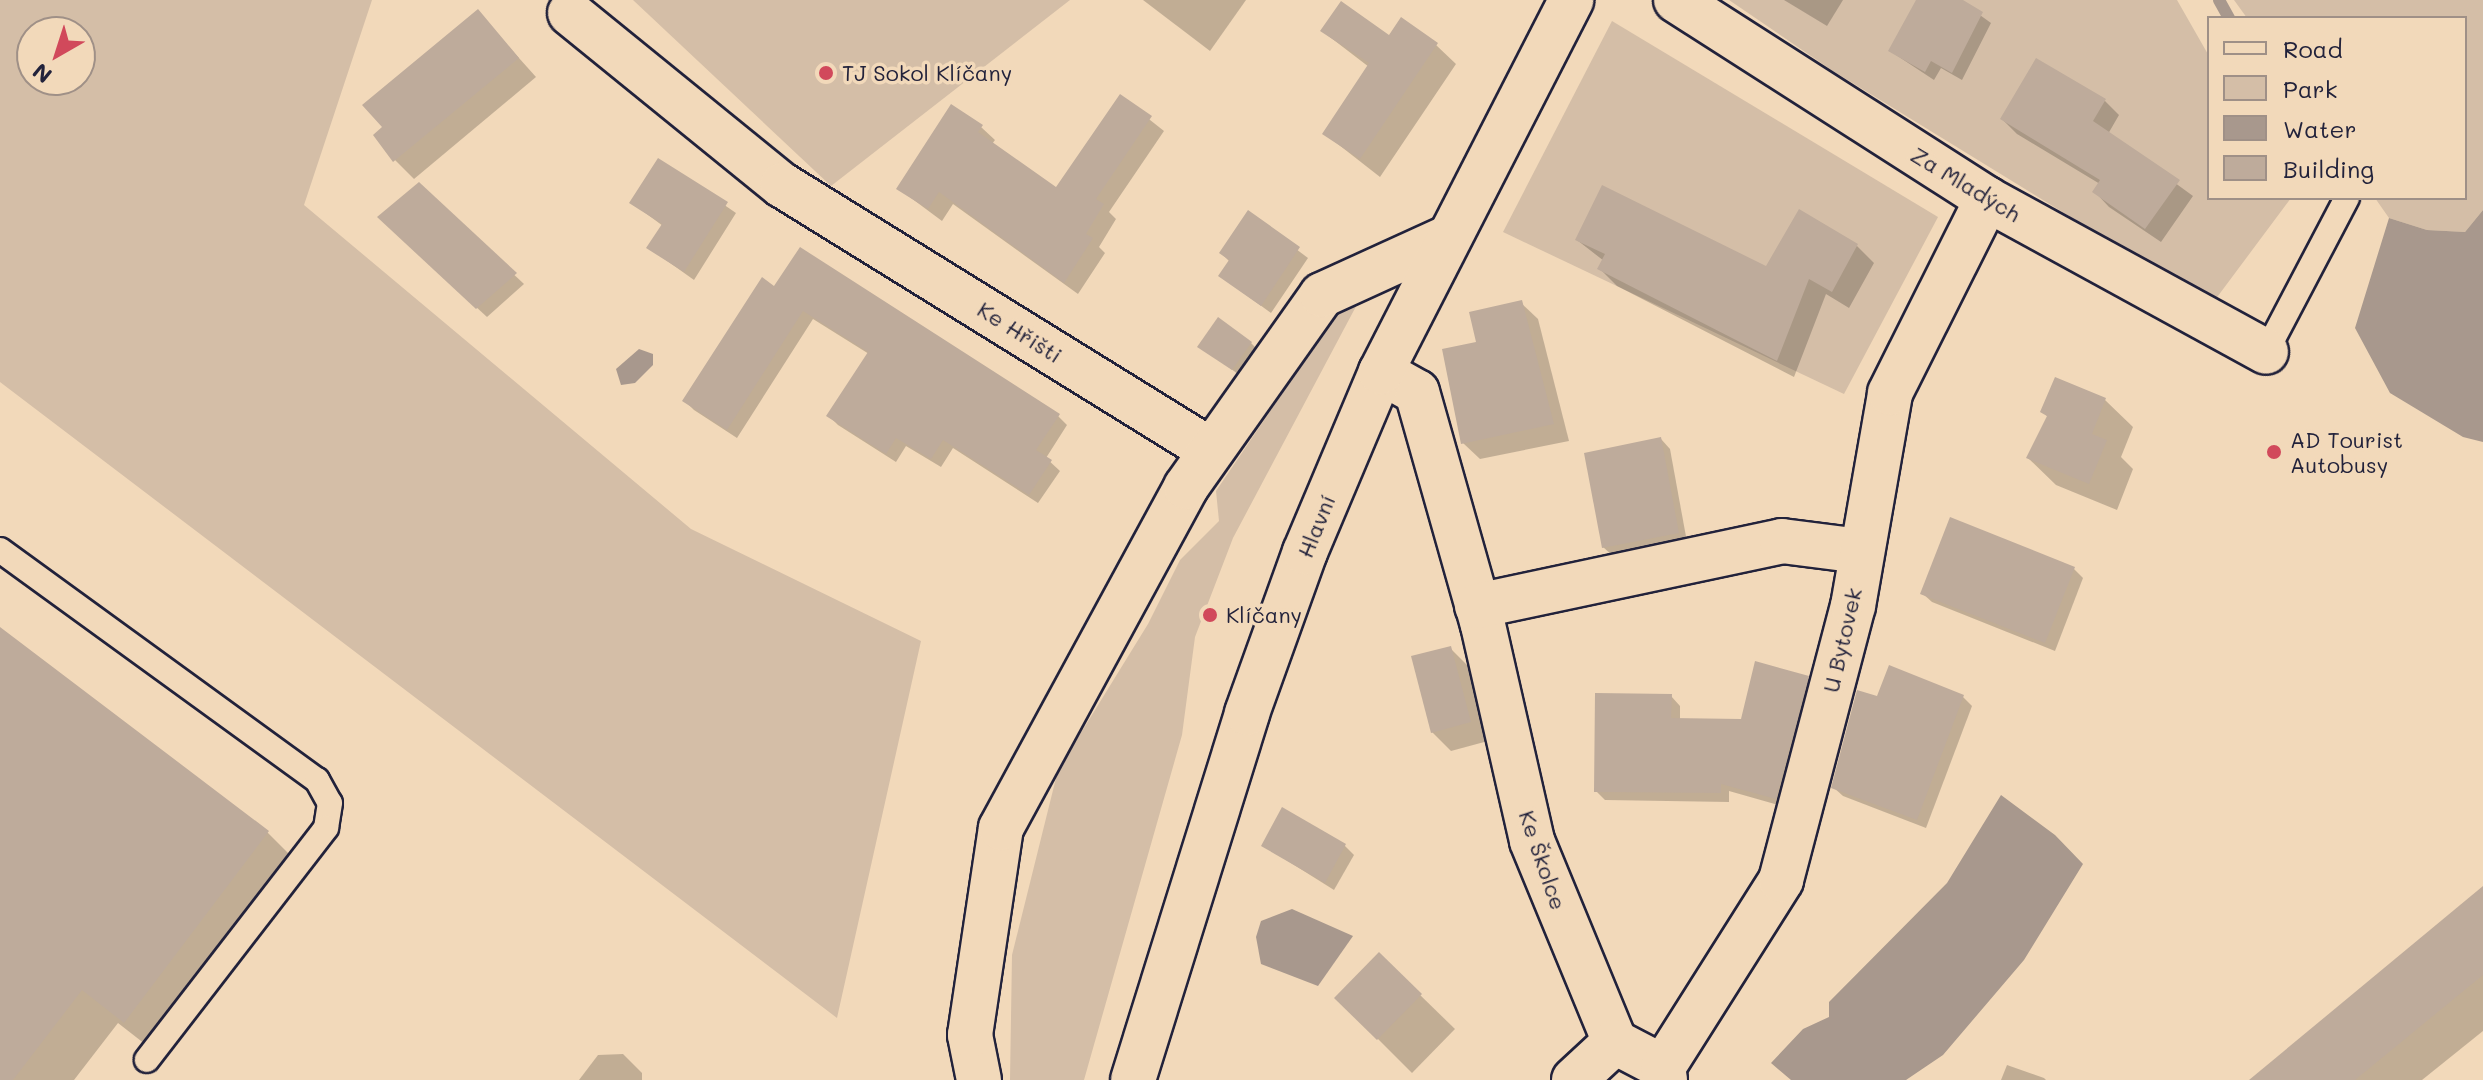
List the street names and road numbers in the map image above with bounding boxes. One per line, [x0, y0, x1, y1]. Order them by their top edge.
street label: Za Mladých [1906, 141, 2026, 227]
street label: Ke Hřišti [973, 296, 1067, 368]
street label: Hlavní [1291, 491, 1341, 561]
street label: U Bytovek [1817, 585, 1867, 695]
street label: Ke Školce [1514, 807, 1572, 913]

